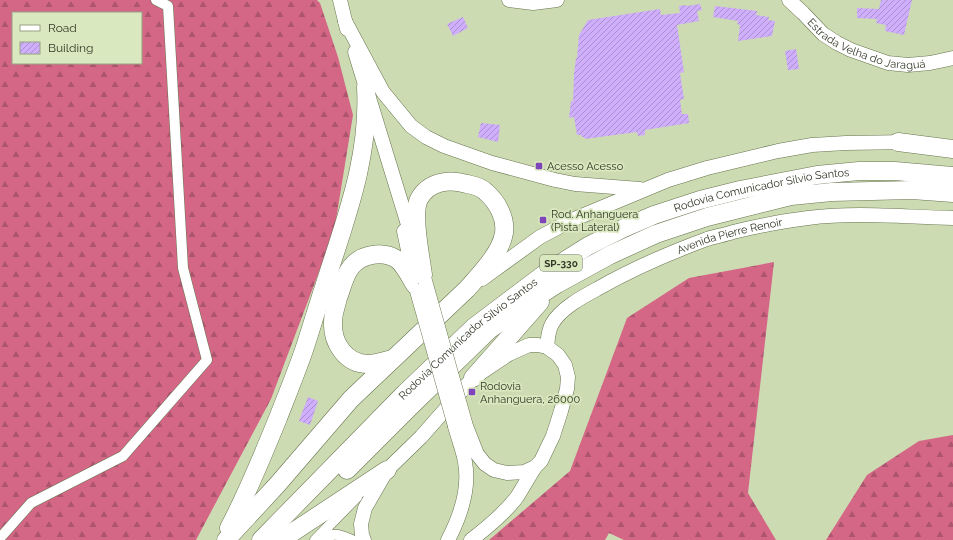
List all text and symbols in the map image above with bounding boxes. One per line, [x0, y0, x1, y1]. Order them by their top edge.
legend [12, 12, 142, 64]
street label: Estrada Velha do Jaraguá [805, 16, 926, 72]
text: Road [48, 21, 77, 35]
text: Building [48, 41, 94, 55]
place label: Acesso Acesso [547, 160, 624, 173]
marker: Acesso Acesso [534, 161, 544, 171]
street label: Rodovia Comunicador Silvio Santos [672, 166, 850, 215]
place label: Rod. Anhanguera (Pista Lateral) [551, 208, 638, 234]
marker: Rod. Anhanguera (Pista Lateral) [538, 215, 548, 225]
street label: Avenida Pierre Renoir [675, 216, 783, 257]
road number: SP-330 [540, 255, 582, 271]
street label: Rodovia Comunicador Silvio Santos [396, 276, 540, 403]
place label: Rodovia Anhanguera, 26000 [480, 380, 580, 406]
marker: Rodovia Anhanguera, 26000 [467, 387, 477, 397]

